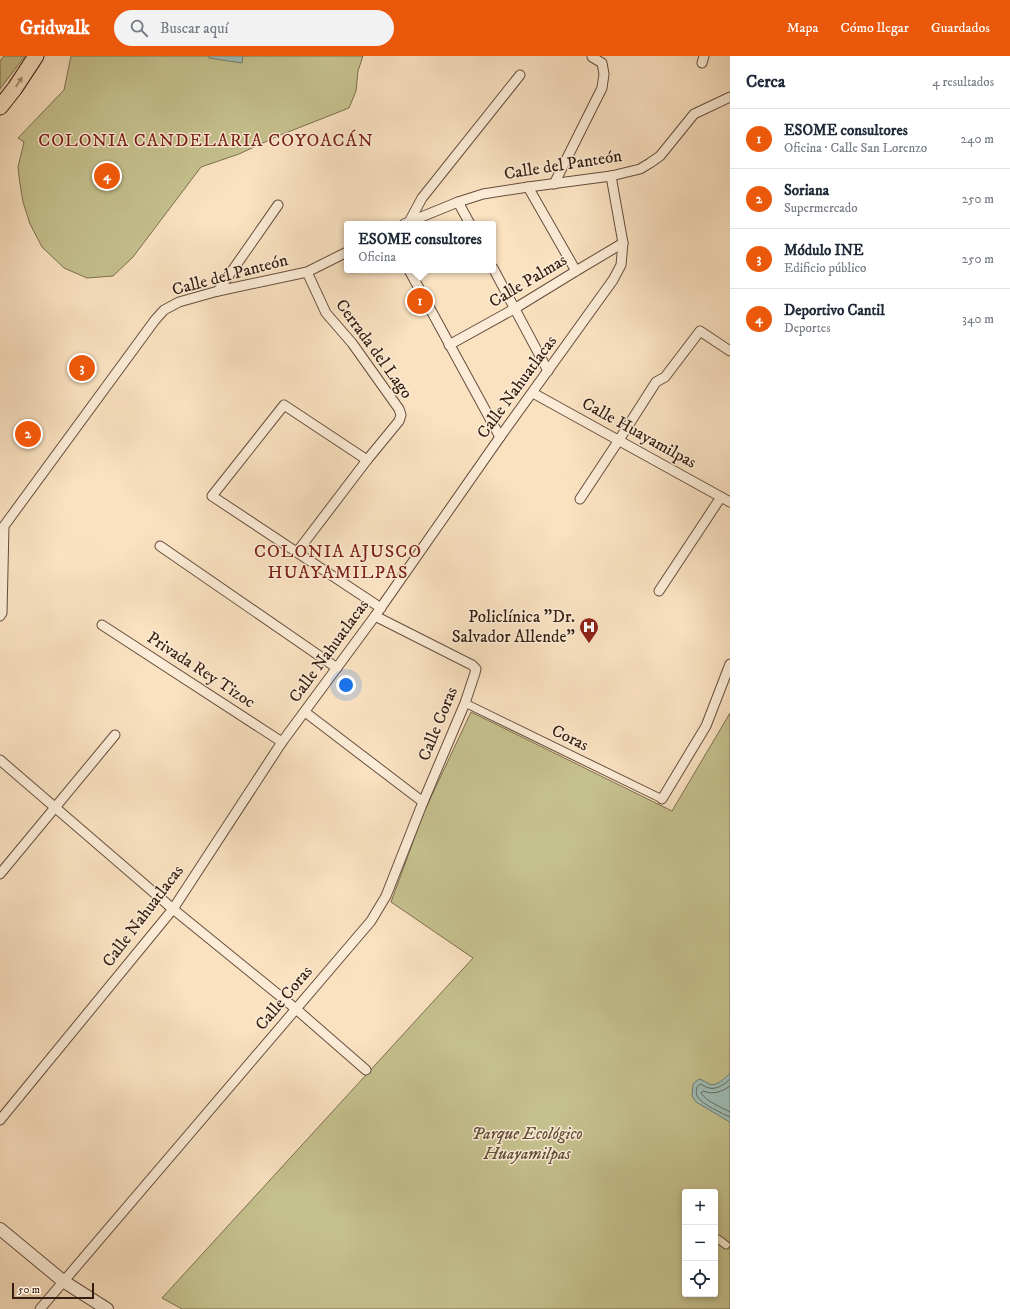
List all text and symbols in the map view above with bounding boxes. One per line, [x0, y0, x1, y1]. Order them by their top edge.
search box [114, 10, 394, 46]
text: Gridwalk [20, 17, 90, 40]
icon: search [128, 17, 150, 39]
text: Buscar aquí [160, 19, 228, 38]
text: Mapa [787, 19, 818, 37]
text: Cómo llegar [840, 19, 909, 37]
text: Guardados [931, 19, 990, 37]
text: Cerca [746, 71, 785, 93]
text: 4 resultados [932, 74, 994, 90]
one-way arrow [15, 77, 23, 87]
text: ESOME consultores [784, 121, 908, 140]
district label: COLONIA CANDELARIA COYOACÁN [38, 129, 374, 152]
text: 1 [757, 131, 761, 147]
text: 240 m [961, 131, 994, 147]
text: Oficina · Calle San Lorenzo [784, 140, 927, 156]
street label: Calle del Panteón [502, 145, 624, 185]
pin: 4 [94, 161, 120, 191]
text: Soriana [784, 181, 829, 200]
text: 2 [756, 191, 762, 207]
text: 250 m [962, 191, 994, 207]
text: Supermercado [784, 200, 858, 216]
popup [344, 221, 496, 273]
text: ESOME consultores [358, 230, 482, 249]
text: Módulo INE [784, 241, 864, 260]
street label: Calle del Panteón [170, 249, 291, 301]
text: Oficina [358, 249, 396, 265]
street label: Calle Palmas [485, 249, 571, 313]
text: 3 [757, 251, 761, 267]
text: 250 m [962, 251, 994, 267]
text: Edificio público [784, 260, 866, 276]
pin: 1 [407, 286, 433, 316]
street label: Cerrada del Lago [330, 295, 418, 403]
text: Deportivo Cantil [784, 301, 885, 320]
text: 4 [755, 311, 763, 327]
text: 340 m [962, 311, 994, 327]
text: Deportes [784, 320, 831, 336]
street label: Calle Nahuatlacas [472, 331, 562, 443]
pin: 3 [69, 353, 95, 383]
street label: Calle Huayamilpas [578, 392, 700, 474]
pin: 2 [15, 419, 41, 449]
district label: COLONIA AJUSCO HUAYAMILPAS [254, 541, 422, 584]
street label: Calle Nahuatlacas [284, 595, 374, 707]
place label: Policlínica "Dr. Salvador Allende" [452, 606, 575, 648]
hospital icon: Policlínica "Dr. Salvador Allende" [578, 616, 600, 644]
street label: Privada Rey Tizoc [143, 627, 259, 713]
your location [336, 675, 356, 695]
street label: Calle Coras [413, 683, 463, 764]
street label: Coras [548, 720, 593, 757]
street label: Calle Nahuatlacas [97, 860, 189, 971]
street label: Calle Coras [250, 961, 318, 1035]
park label: Parque Ecológico Huayamilpas [471, 1123, 583, 1165]
map controls [682, 1189, 718, 1297]
button: + [682, 1189, 718, 1225]
button: − [682, 1225, 718, 1261]
button: locate [682, 1261, 718, 1297]
scale bar [12, 1281, 94, 1300]
text: 50 m [18, 1283, 40, 1297]

